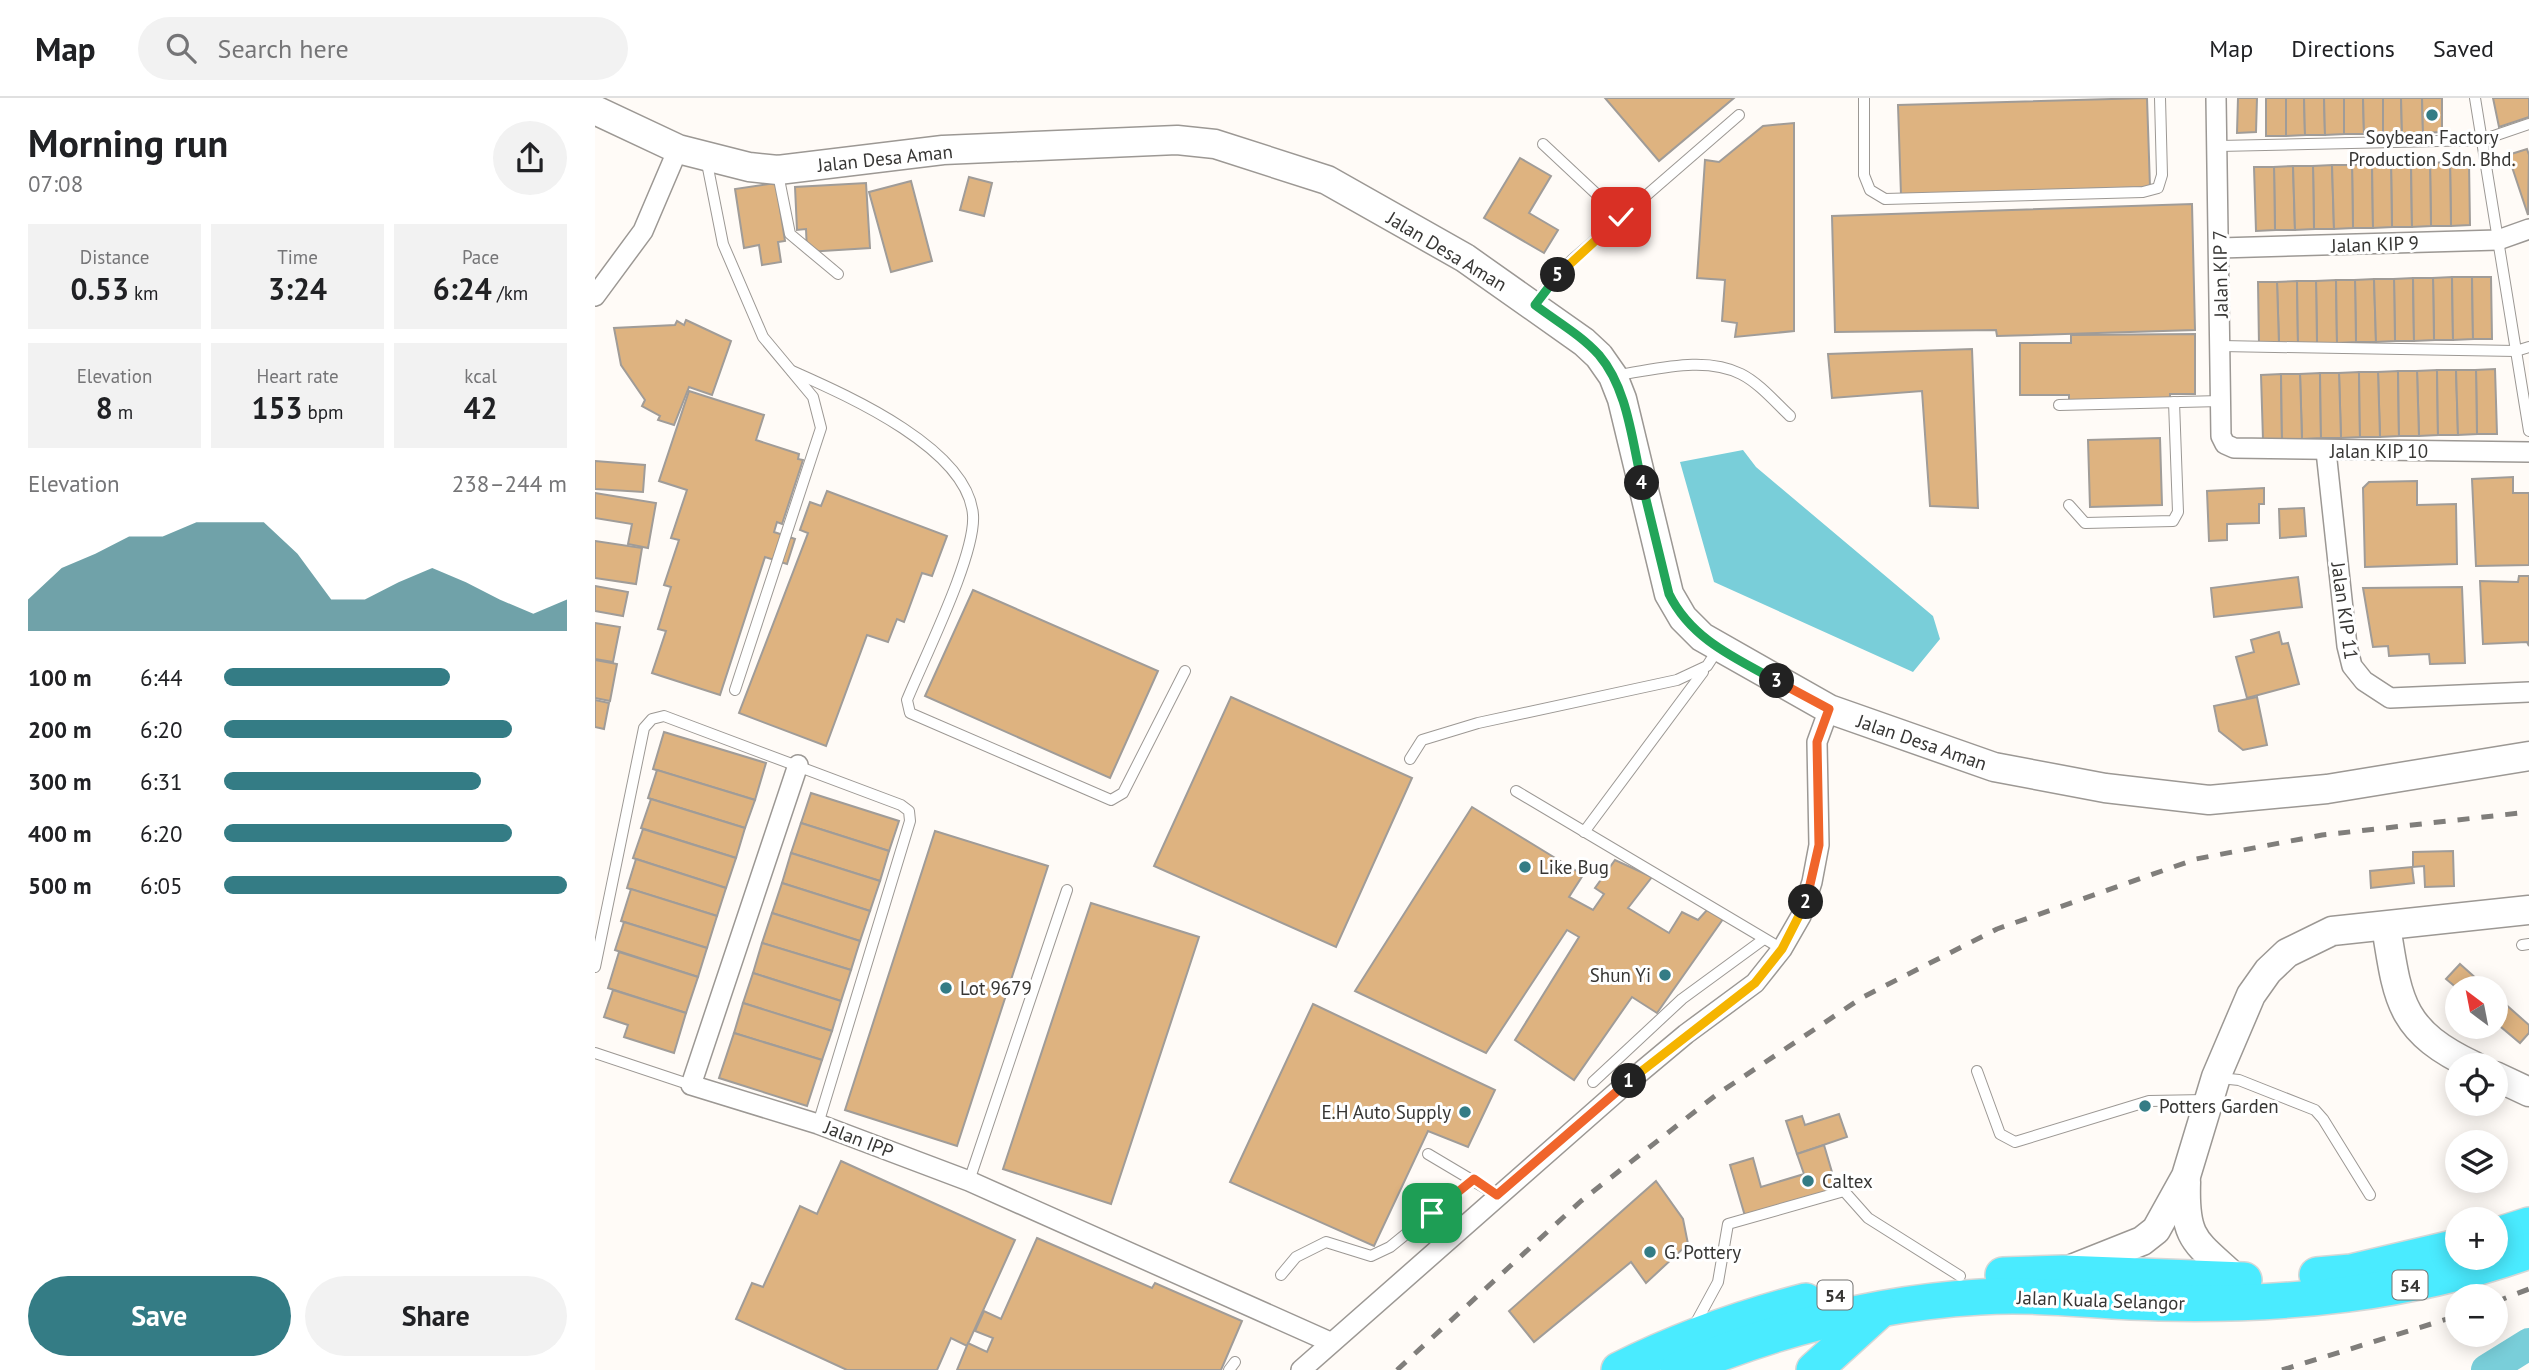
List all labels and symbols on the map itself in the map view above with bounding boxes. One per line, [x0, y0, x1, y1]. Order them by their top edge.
marker: Soybean Factory Production Sdn. Bhd. [2424, 107, 2440, 123]
place label: Soybean Factory Production Sdn. Bhd. [2349, 125, 2515, 171]
street label: Jalan Desa Aman [815, 139, 954, 177]
pin [1591, 187, 1651, 247]
street label: Jalan Desa Aman [1382, 205, 1511, 296]
street label: Jalan KIP 7 [2207, 230, 2233, 319]
street label: Jalan KIP 9 [2330, 230, 2419, 258]
pin: 5 [1541, 258, 1576, 292]
street label: Jalan KIP 10 [2329, 439, 2428, 463]
pin: 4 [1625, 466, 1659, 500]
street label: Jalan KIP 11 [2326, 560, 2364, 661]
pin: 3 [1759, 664, 1795, 698]
street label: Jalan Desa Aman [1853, 708, 1990, 775]
place label: Like Bug [1539, 855, 1609, 879]
marker: Like Bug [1517, 859, 1533, 875]
pin: 2 [1789, 884, 1823, 920]
place label: Shun Yi [1590, 963, 1651, 987]
marker: Shun Yi [1657, 967, 1673, 983]
place label: Lot 9679 [960, 976, 1032, 1000]
north arrow [2445, 976, 2508, 1040]
marker: Lot 9679 [938, 980, 954, 996]
pin: 1 [1611, 1063, 1647, 1098]
place label: Potters Garden [2159, 1094, 2279, 1118]
marker: Potters Garden [2137, 1098, 2153, 1114]
place label: E.H Auto Supply [1321, 1100, 1451, 1124]
marker: E.H Auto Supply [1457, 1104, 1473, 1120]
street label: Jalan IPP [820, 1115, 897, 1163]
place label: Caltex [1822, 1169, 1873, 1193]
marker: Caltex [1800, 1173, 1816, 1189]
pin [1402, 1183, 1462, 1243]
place label: G. Pottery [1664, 1240, 1741, 1264]
marker: G. Pottery [1642, 1244, 1658, 1260]
road number: 54 [2393, 1270, 2427, 1300]
road number: 54 [1817, 1280, 1853, 1310]
street label: Jalan Kuala Selangor [2016, 1285, 2186, 1315]

